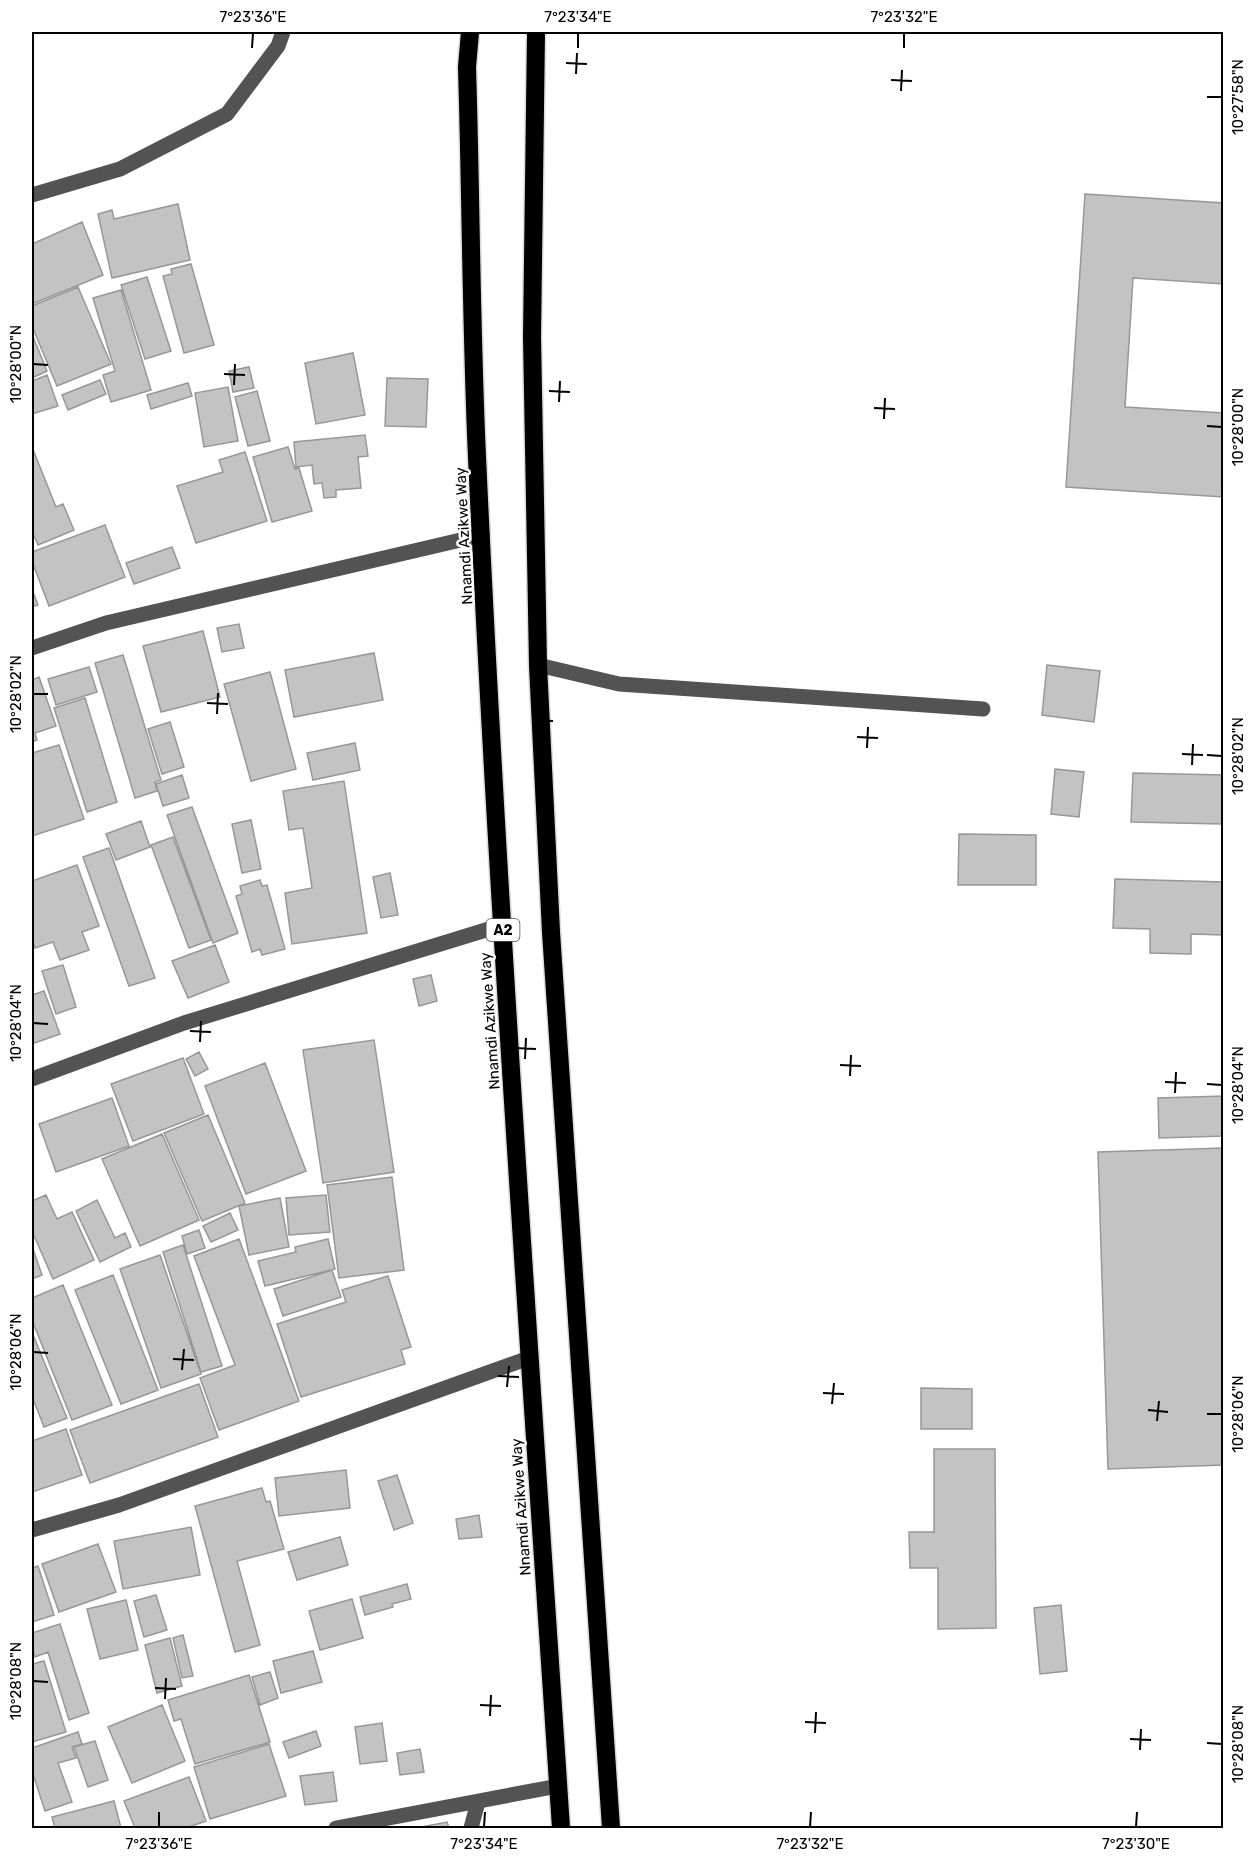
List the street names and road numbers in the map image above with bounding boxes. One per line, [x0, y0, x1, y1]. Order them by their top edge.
street label: Nnamdi Azikwe Way [451, 467, 477, 605]
road number: A2 [486, 919, 520, 941]
street label: Nnamdi Azikwe Way [476, 952, 504, 1090]
street label: Nnamdi Azikwe Way [507, 1438, 535, 1576]

